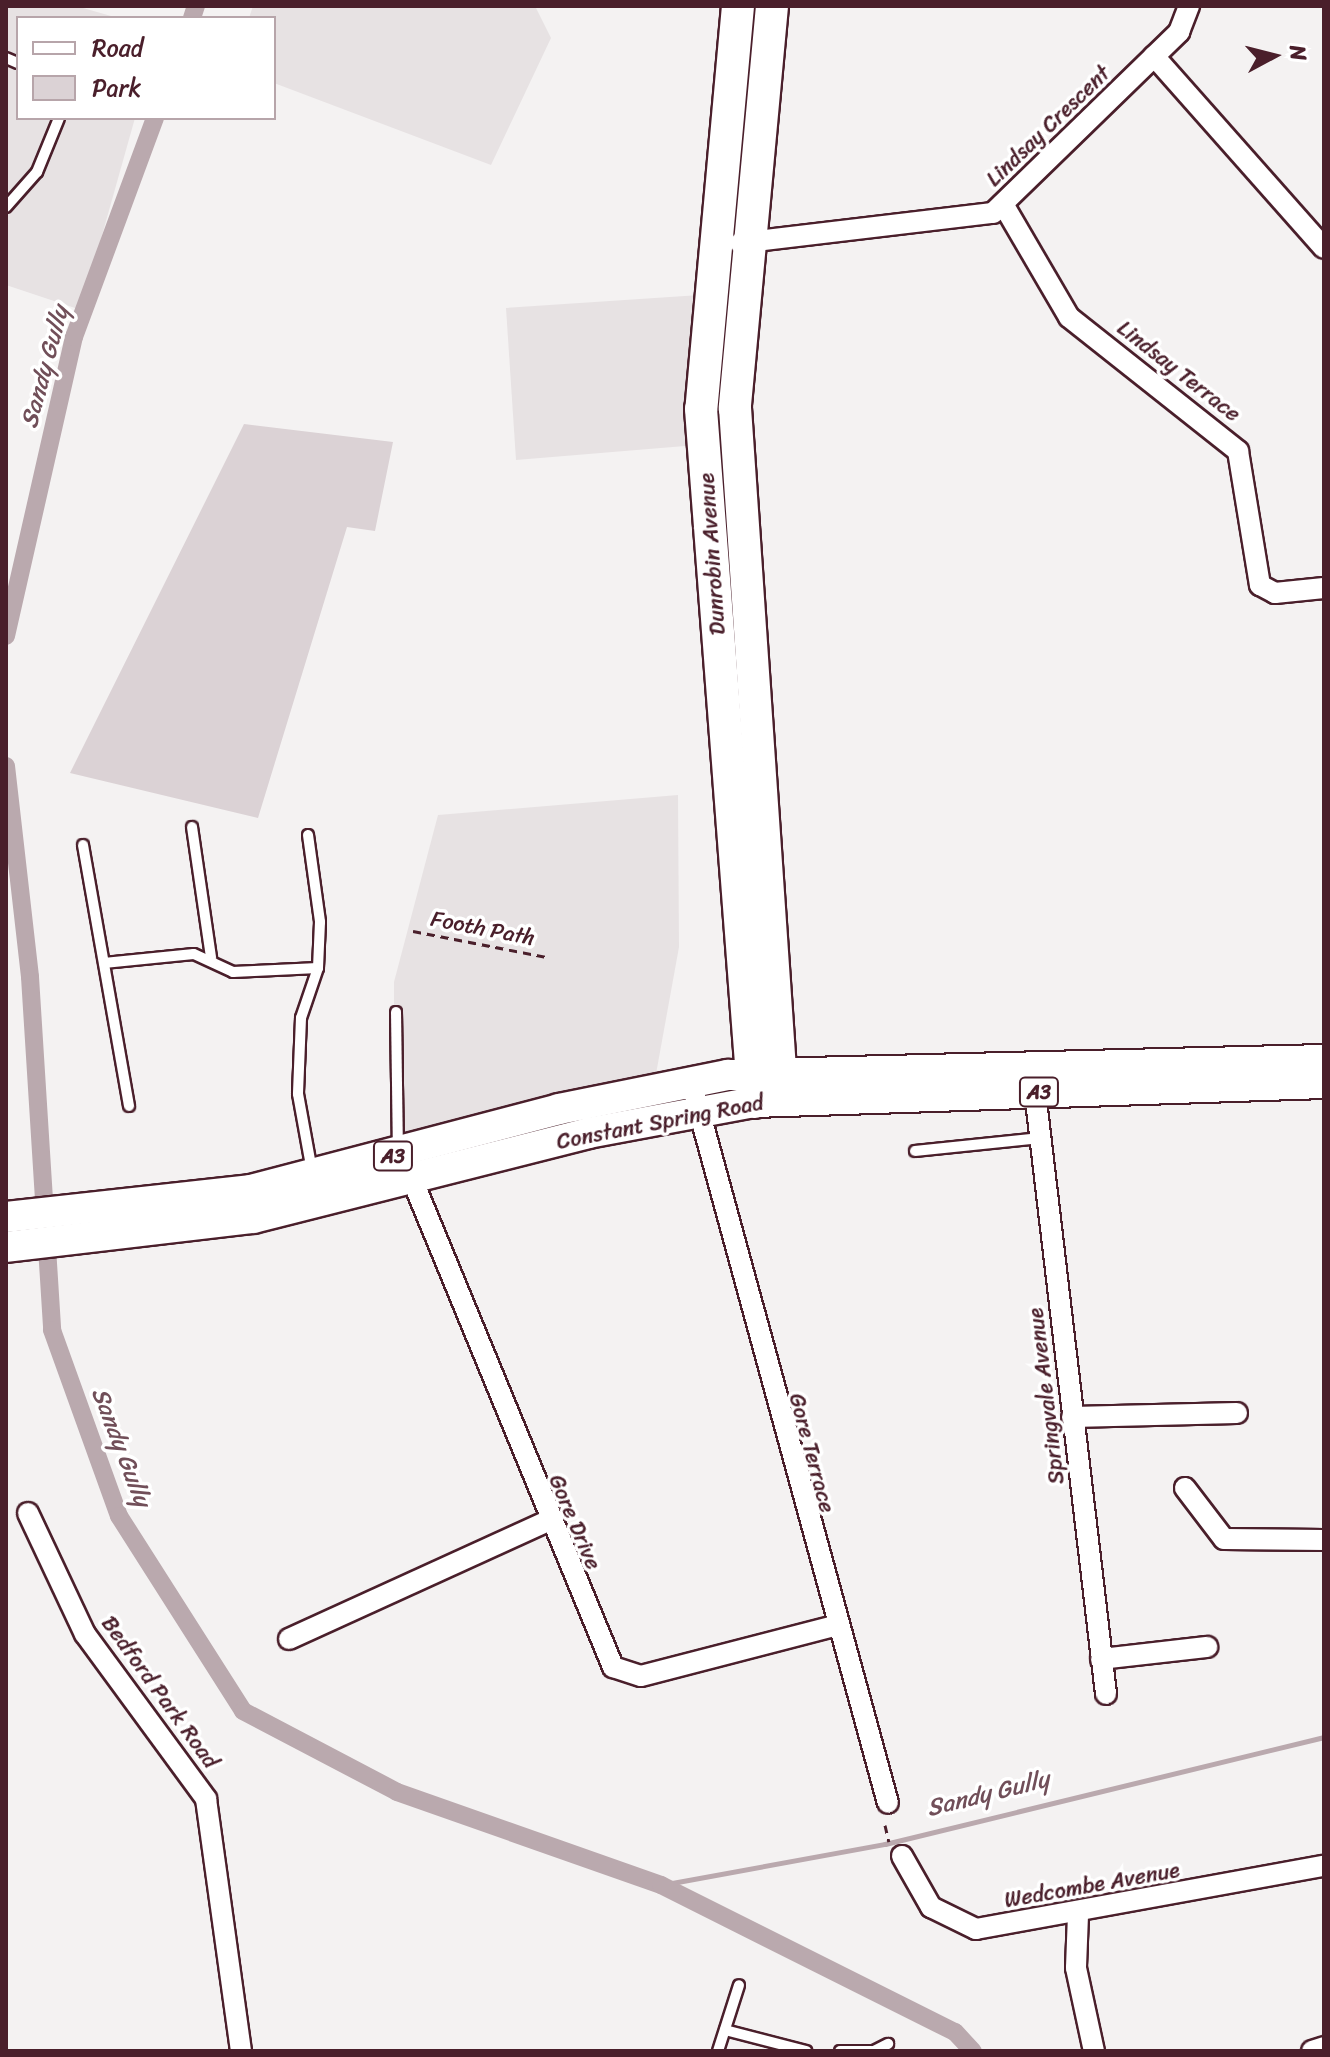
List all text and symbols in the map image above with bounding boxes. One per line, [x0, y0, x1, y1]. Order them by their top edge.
legend [16, 16, 276, 120]
north arrow [1234, 16, 1314, 96]
text: Road [92, 27, 143, 69]
text: N [1278, 43, 1319, 63]
street label: Lindsay Crescent [980, 59, 1116, 193]
text: Park [92, 67, 141, 109]
water label: Sandy Gully [15, 303, 75, 431]
street label: Lindsay Terrace [1112, 315, 1246, 427]
street label: Dunrobin Avenue [693, 472, 731, 636]
street label: Footh Path [428, 905, 538, 951]
road number: A3 [1017, 1076, 1061, 1108]
street label: Constant Spring Road [554, 1089, 766, 1155]
road number: A3 [371, 1140, 415, 1172]
street label: Springvale Avenue [1022, 1306, 1070, 1486]
water label: Sandy Gully [85, 1383, 157, 1511]
street label: Gore Terrace [783, 1390, 841, 1516]
street label: Gore Drive [543, 1470, 607, 1574]
street label: Bedford Park Road [96, 1611, 224, 1773]
water label: Sandy Gully [924, 1765, 1052, 1823]
street label: Wedcombe Avenue [1002, 1857, 1182, 1913]

